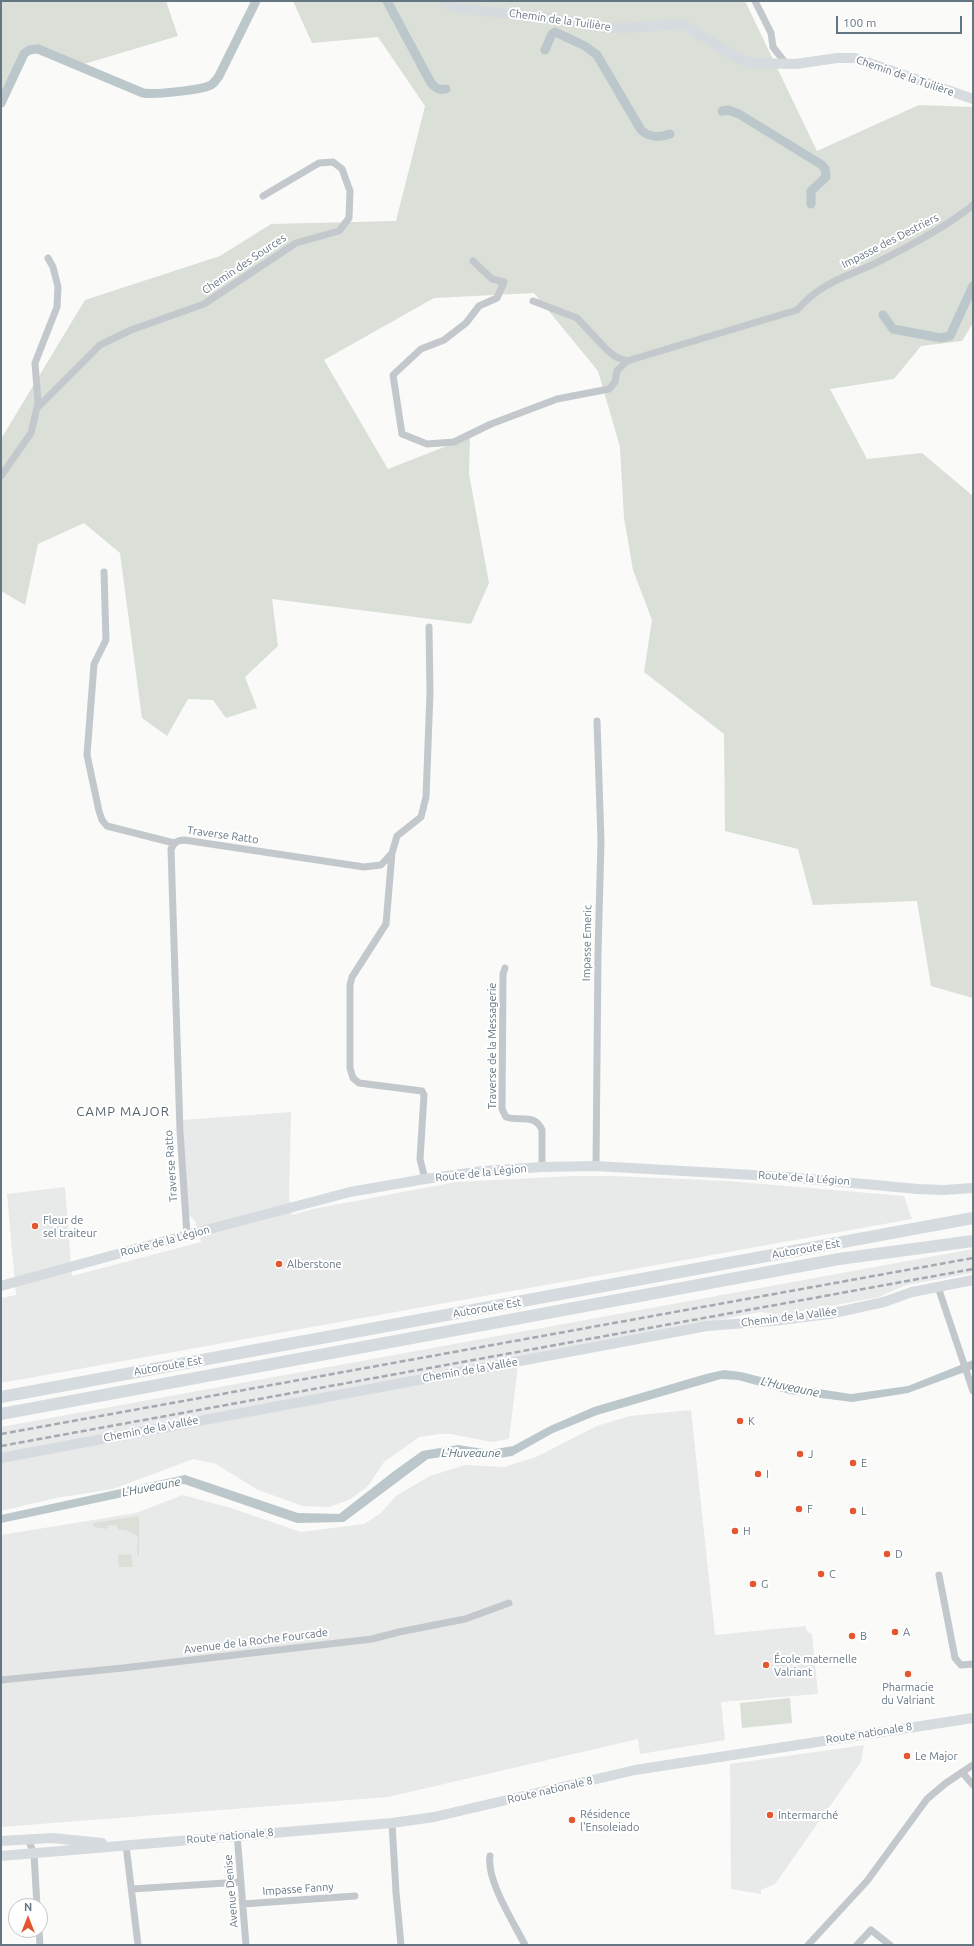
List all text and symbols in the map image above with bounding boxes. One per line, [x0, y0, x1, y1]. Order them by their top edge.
street label: Chemin de la Tuilière [508, 6, 612, 34]
scale bar [838, 8, 964, 34]
text: 100 m [843, 16, 876, 29]
street label: Chemin de la Tuilière [854, 53, 956, 99]
street label: Impasse des Destriers [839, 211, 941, 271]
street label: Chemin des Sources [200, 231, 288, 297]
street label: Traverse Ratto [186, 823, 260, 847]
street label: Impasse Emeric [580, 905, 594, 981]
street label: Traverse de la Messagerie [485, 983, 499, 1109]
district label: CAMP MAJOR [76, 1104, 170, 1120]
street label: Traverse Ratto [162, 1130, 180, 1202]
street label: Route de la Légion [435, 1162, 527, 1184]
street label: Route de la Légion [758, 1168, 850, 1188]
place label: Fleur de sel traiteur [43, 1213, 97, 1239]
marker: Fleur de sel traiteur [30, 1221, 40, 1231]
street label: Route de la Légion [119, 1223, 211, 1259]
street label: Autoroute Est [771, 1236, 841, 1262]
place label: Alberstone [287, 1257, 342, 1271]
marker: Alberstone [274, 1259, 284, 1269]
street label: Autoroute Est [452, 1295, 522, 1321]
street label: Chemin de la Vallée [740, 1305, 838, 1329]
street label: Autoroute Est [133, 1353, 203, 1379]
street label: Chemin de la Vallée [421, 1355, 519, 1385]
water label: L'Huveaune [759, 1374, 821, 1400]
street label: Chemin de la Vallée [102, 1413, 200, 1445]
place label: K [748, 1414, 755, 1428]
marker: K [735, 1416, 745, 1426]
water label: L'Huveaune [441, 1446, 501, 1460]
place label: J [808, 1447, 813, 1461]
marker: J [795, 1449, 805, 1459]
place label: E [861, 1456, 867, 1470]
marker: E [848, 1458, 858, 1468]
place label: I [766, 1467, 769, 1481]
marker: I [753, 1469, 763, 1479]
water label: L'Huveaune [121, 1474, 181, 1500]
place label: F [807, 1502, 813, 1516]
marker: F [794, 1504, 804, 1514]
place label: L [861, 1504, 867, 1518]
marker: L [848, 1506, 858, 1516]
place label: H [743, 1524, 751, 1538]
marker: H [730, 1526, 740, 1536]
place label: D [895, 1547, 903, 1561]
marker: D [882, 1549, 892, 1559]
place label: C [829, 1567, 836, 1581]
marker: C [816, 1569, 826, 1579]
place label: G [761, 1577, 768, 1591]
marker: G [748, 1579, 758, 1589]
place label: A [903, 1625, 910, 1639]
street label: Avenue de la Roche Fourcade [183, 1626, 329, 1656]
marker: A [890, 1627, 900, 1637]
place label: B [860, 1629, 867, 1643]
marker: B [847, 1631, 857, 1641]
place label: École maternelle Valriant [774, 1652, 857, 1678]
marker: École maternelle Valriant [761, 1660, 771, 1670]
marker: Pharmacie du Valriant [903, 1669, 913, 1679]
place label: Pharmacie du Valriant [881, 1680, 935, 1706]
street label: Route nationale 8 [825, 1720, 913, 1746]
place label: Le Major [915, 1749, 958, 1763]
marker: Le Major [902, 1751, 912, 1761]
street label: Route nationale 8 [506, 1774, 594, 1806]
place label: Résidence l'Ensoleiado [580, 1807, 639, 1833]
place label: Intermarché [778, 1808, 838, 1822]
marker: Intermarché [765, 1810, 775, 1820]
marker: Résidence l'Ensoleiado [567, 1815, 577, 1825]
street label: Route nationale 8 [186, 1826, 274, 1846]
street label: Avenue Denise [221, 1854, 241, 1928]
street label: Impasse Fanny [262, 1880, 334, 1898]
north arrow [8, 1898, 48, 1938]
text: N [24, 1901, 32, 1913]

